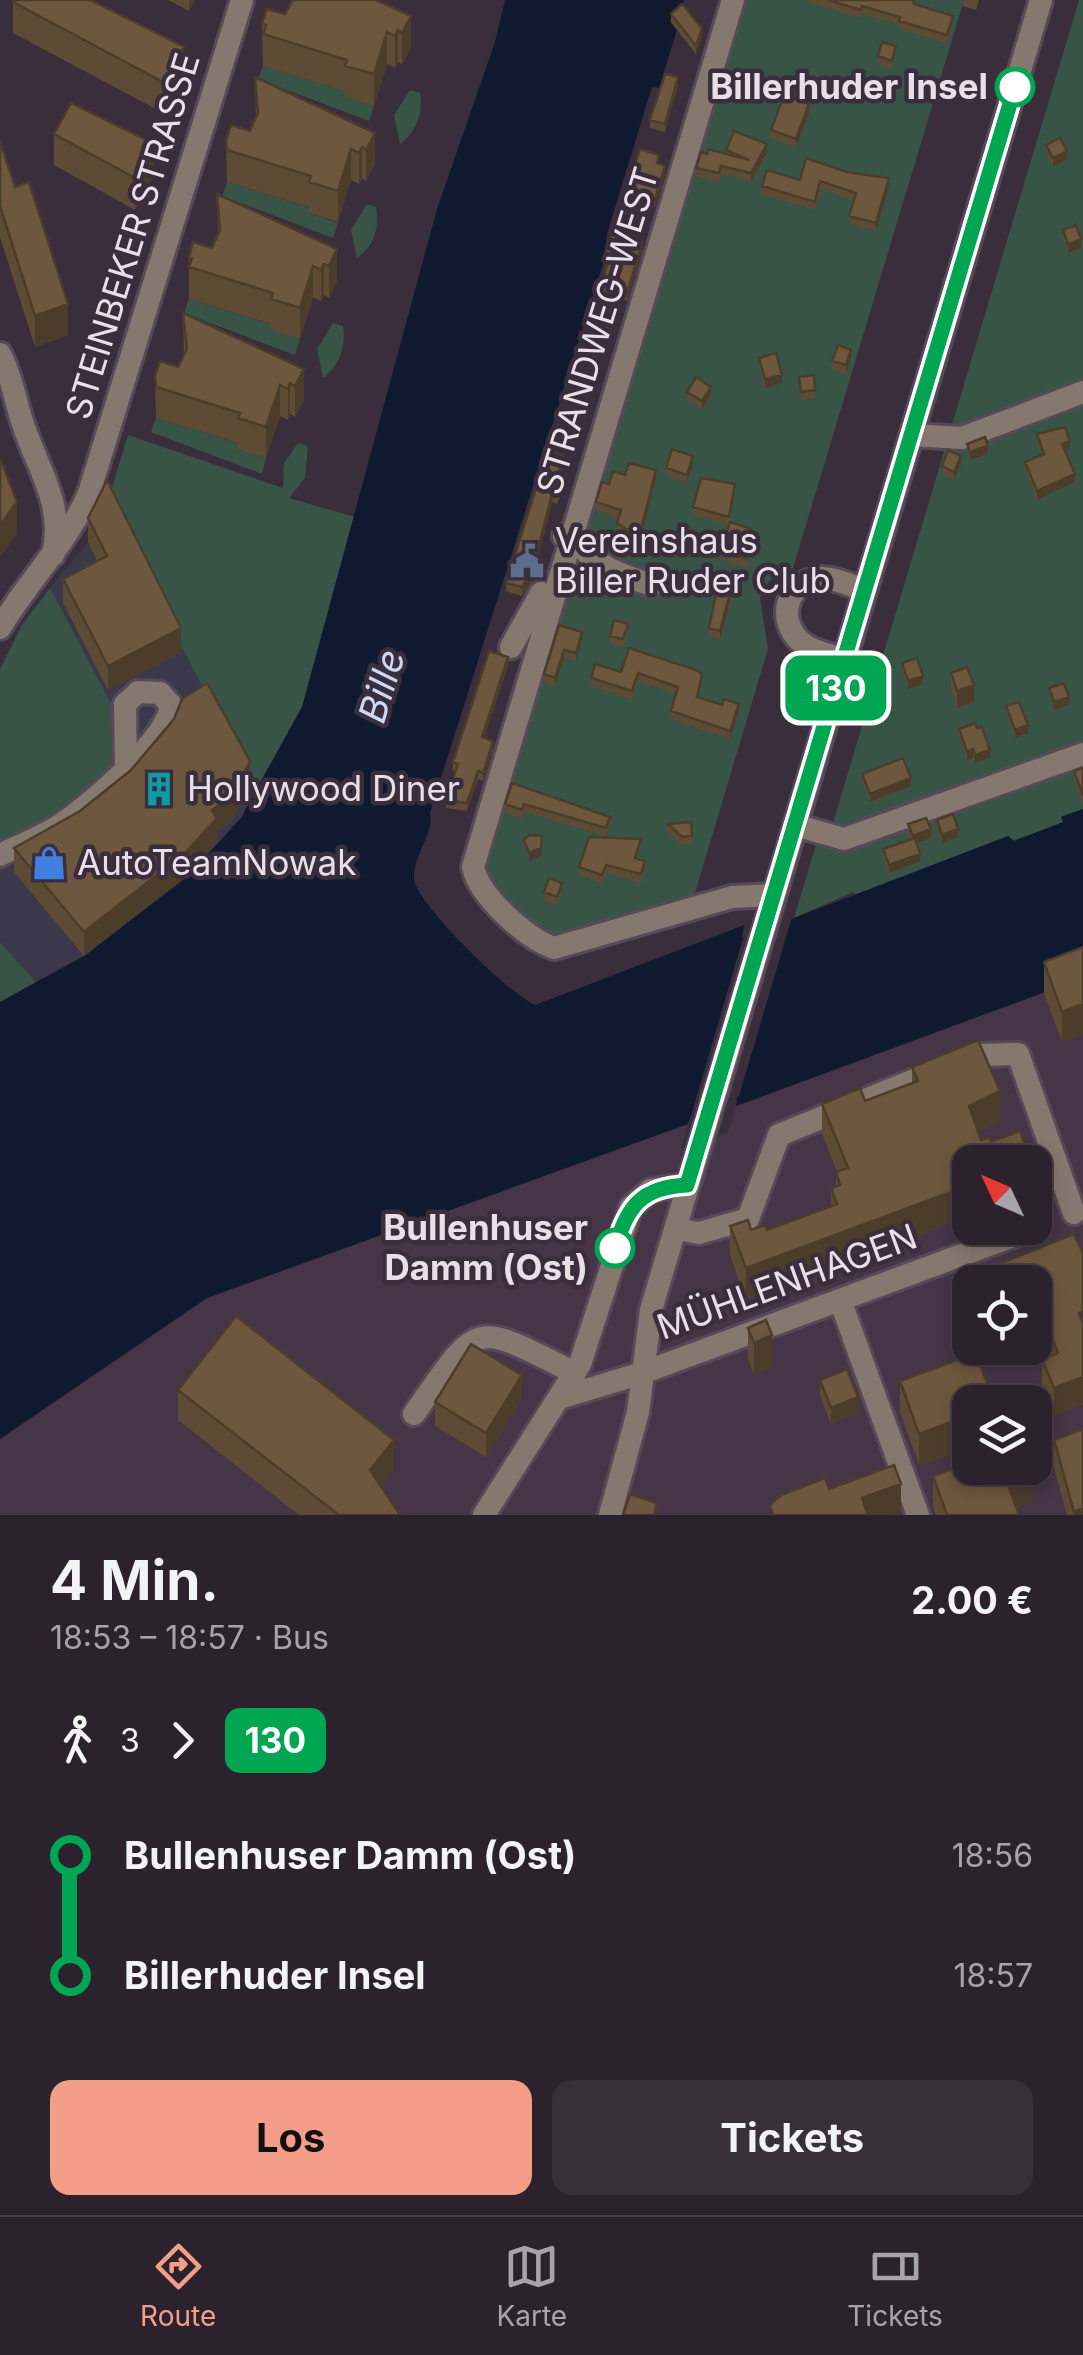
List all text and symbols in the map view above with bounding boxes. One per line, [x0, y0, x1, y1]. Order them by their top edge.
street label: STEINBEKER STRASSE [56, 48, 208, 424]
place label: Billerhuder Insel [710, 65, 988, 107]
marker: Billerhuder Insel [996, 68, 1034, 106]
street label: STRANDWEG-WEST [527, 162, 667, 499]
place label: Vereinshaus Biller Ruder Club [555, 519, 831, 601]
public building icon: Vereinshaus Biller Ruder Club [508, 542, 546, 580]
water label: Bille [348, 643, 414, 728]
line badge: 130 [778, 656, 894, 720]
text: 130 [805, 667, 867, 709]
place label: Hollywood Diner [187, 767, 460, 809]
building icon: Hollywood Diner [140, 770, 178, 808]
place label: AutoTeamNowak [77, 841, 356, 883]
shop icon: AutoTeamNowak [30, 844, 68, 882]
north arrow [952, 1145, 1052, 1245]
map controls [952, 1145, 1052, 1485]
place label: Bullenhuser Damm (Ost) [383, 1206, 588, 1288]
street label: MÜHLENHAGEN [651, 1215, 922, 1348]
marker: Bullenhuser Damm (Ost) [596, 1229, 634, 1267]
button: locate [952, 1265, 1052, 1365]
button: layers [952, 1385, 1052, 1485]
text: 4 Min. [50, 1547, 219, 1613]
text: 2.00 € [911, 1577, 1033, 1623]
text: 18:53 – 18:57 · Bus [50, 1618, 329, 1657]
icon: walk [50, 1713, 105, 1768]
icon: forward [155, 1713, 210, 1768]
text: 130 [245, 1719, 306, 1761]
text: 3 [120, 1721, 140, 1760]
text: Bullenhuser Damm (Ost) [124, 1832, 576, 1878]
text: 18:56 [952, 1836, 1033, 1875]
text: Billerhuder Insel [124, 1952, 426, 1998]
text: 18:57 [953, 1956, 1033, 1995]
button: Los [50, 2080, 532, 2195]
button: Tickets [552, 2080, 1033, 2195]
tab: Route [140, 2239, 216, 2333]
tab: Karte [496, 2239, 567, 2333]
tab: Tickets [847, 2239, 943, 2333]

